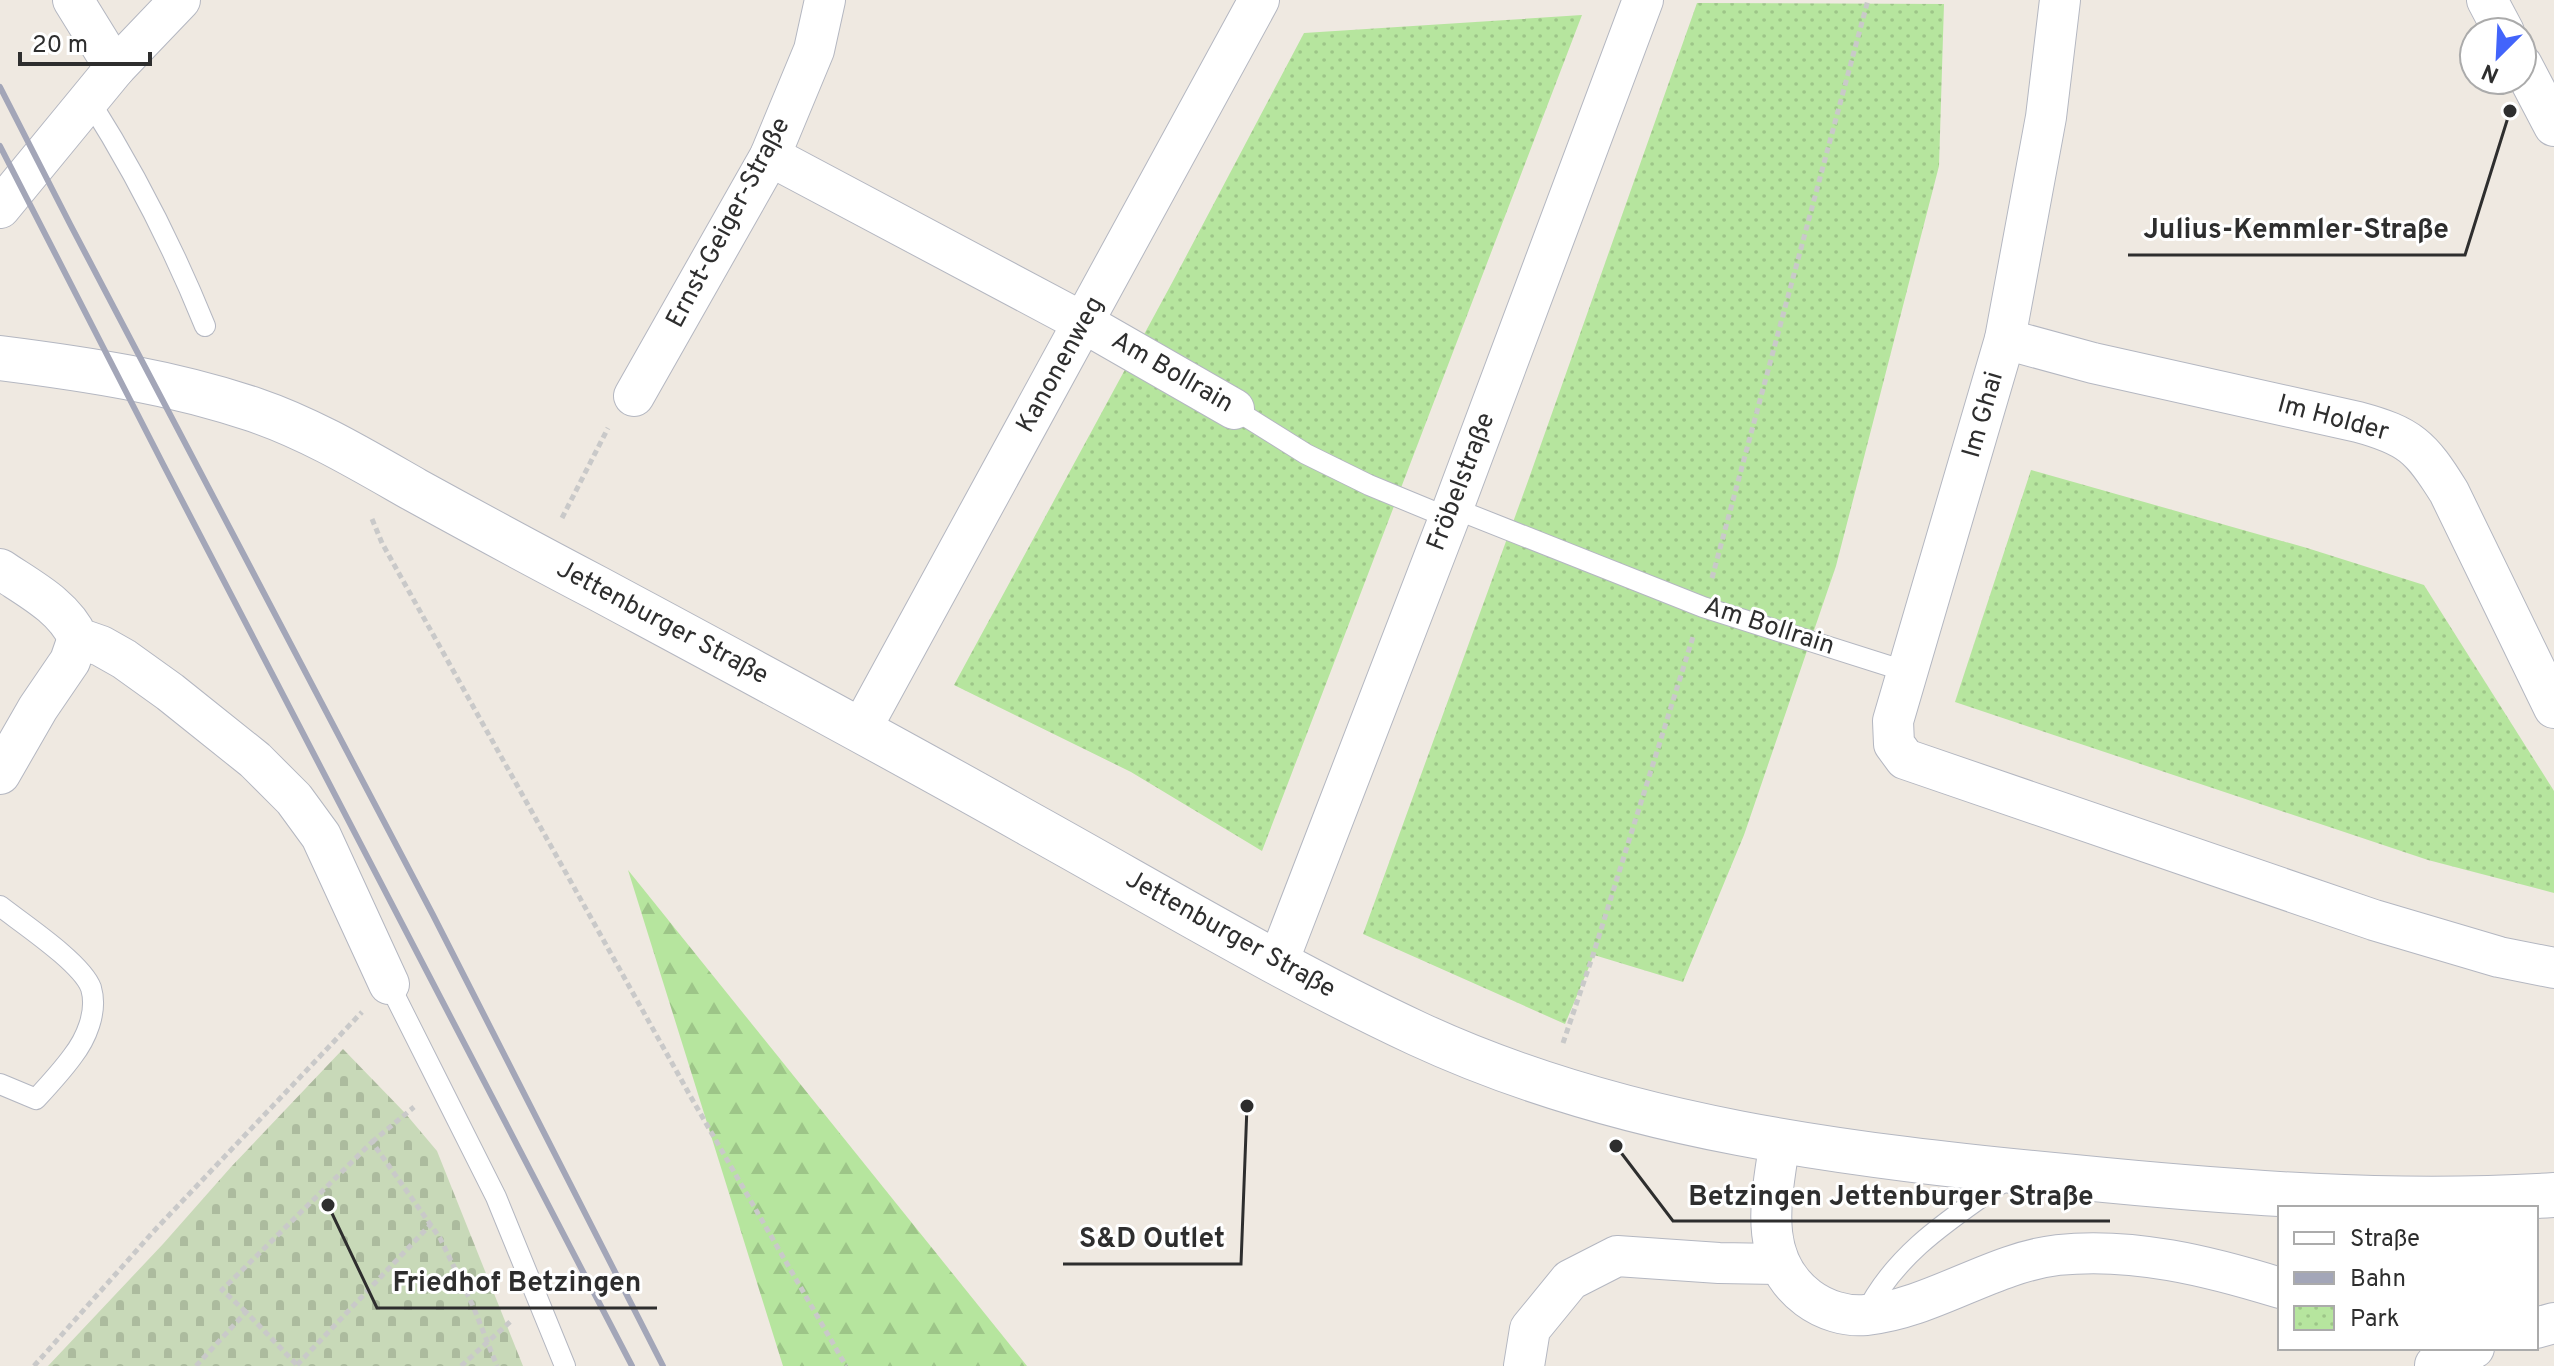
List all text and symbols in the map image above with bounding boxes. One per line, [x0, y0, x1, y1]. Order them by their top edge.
scale bar [20, 16, 150, 66]
north arrow [2458, 16, 2538, 96]
text: 20 m [32, 31, 88, 61]
text: N [2478, 56, 2504, 88]
street label: Ernst-Geiger-Straße [660, 112, 798, 334]
callout: Julius-Kemmler-Straße [2128, 203, 2465, 255]
text: Julius-Kemmler-Straße [2143, 213, 2449, 249]
street label: Kanonenweg [1010, 291, 1112, 439]
street label: Am Bollrain [1105, 325, 1239, 421]
street label: Im Ghai [1956, 368, 2012, 462]
street label: Im Holder [2274, 388, 2392, 450]
street label: Fröbelstraße [1421, 408, 1503, 556]
street label: Jettenburger Straße [550, 553, 774, 693]
street label: Am Bollrain [1699, 590, 1839, 664]
street label: Jettenburger Straße [1119, 864, 1341, 1006]
callout: Betzingen Jettenburger Straße [1673, 1169, 2110, 1221]
text: Betzingen Jettenburger Straße [1688, 1180, 2094, 1216]
legend [2278, 1206, 2538, 1350]
callout: S&D Outlet [1063, 1212, 1241, 1264]
text: S&D Outlet [1079, 1222, 1225, 1258]
text: Straße [2350, 1225, 2420, 1255]
callout: Friedhof Betzingen [377, 1256, 657, 1308]
text: Bahn [2350, 1265, 2406, 1295]
text: Friedhof Betzingen [393, 1266, 641, 1302]
text: Park [2350, 1305, 2400, 1335]

